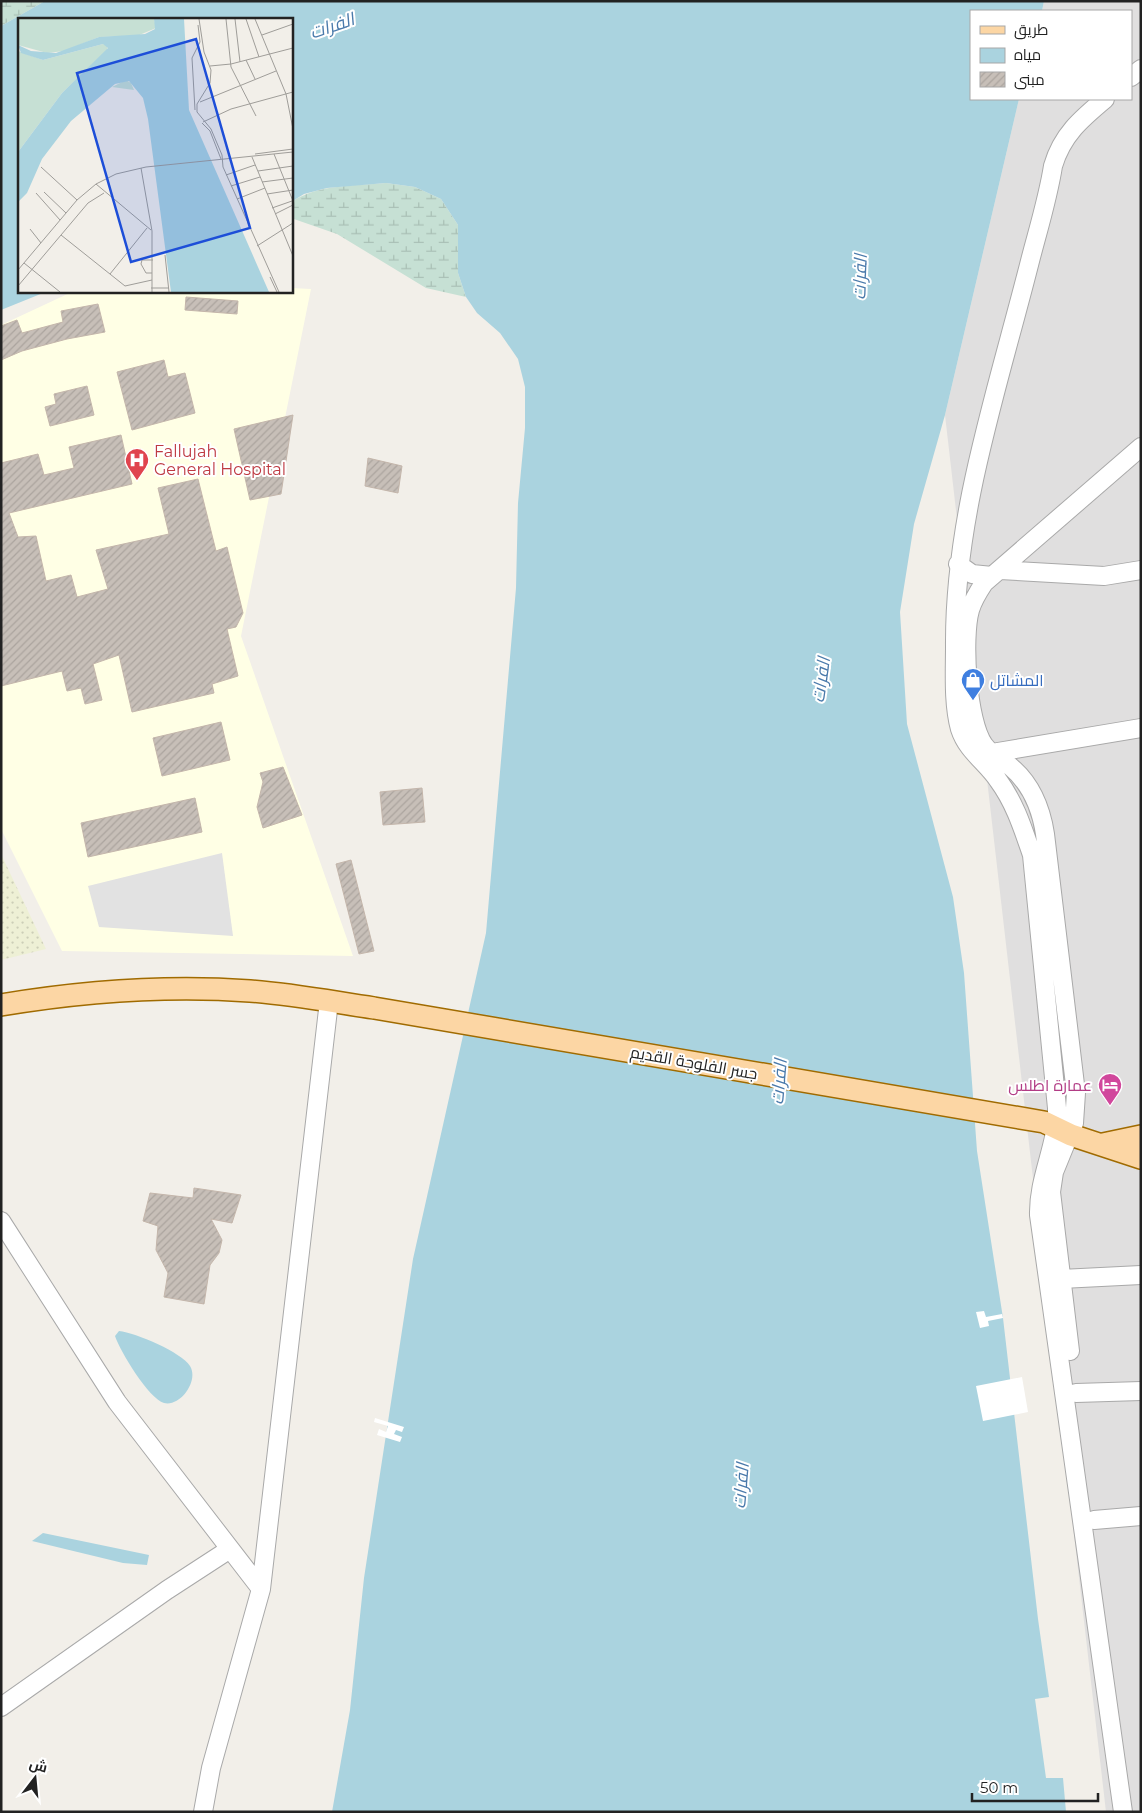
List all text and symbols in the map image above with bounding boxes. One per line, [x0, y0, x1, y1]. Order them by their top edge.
water label: الفرات [307, 7, 359, 44]
legend [970, 10, 1132, 100]
inset map [18, 18, 292, 292]
text: طريق [1014, 20, 1048, 40]
text: مياه [1014, 45, 1041, 64]
text: مبنى [1014, 70, 1045, 90]
water label: الفرات [848, 252, 872, 300]
place label: Fallujah General Hospital [154, 442, 286, 479]
hospital icon: Fallujah General Hospital [124, 447, 150, 481]
water label: الفرات [807, 654, 835, 704]
shop icon: المشاتل [960, 667, 986, 701]
place label: المشاتل [990, 671, 1043, 691]
street label: جسر الفلوجة القديم [628, 1042, 759, 1086]
water label: الفرات [766, 1056, 792, 1106]
hotel icon: عمارة اطلس [1097, 1072, 1123, 1106]
place label: عمارة اطلس [1008, 1076, 1092, 1096]
water label: الفرات [728, 1460, 754, 1510]
north arrow [10, 1753, 60, 1803]
text: ش [27, 1754, 50, 1777]
scale bar [972, 1770, 1098, 1802]
text: 50 m [980, 1778, 1018, 1797]

